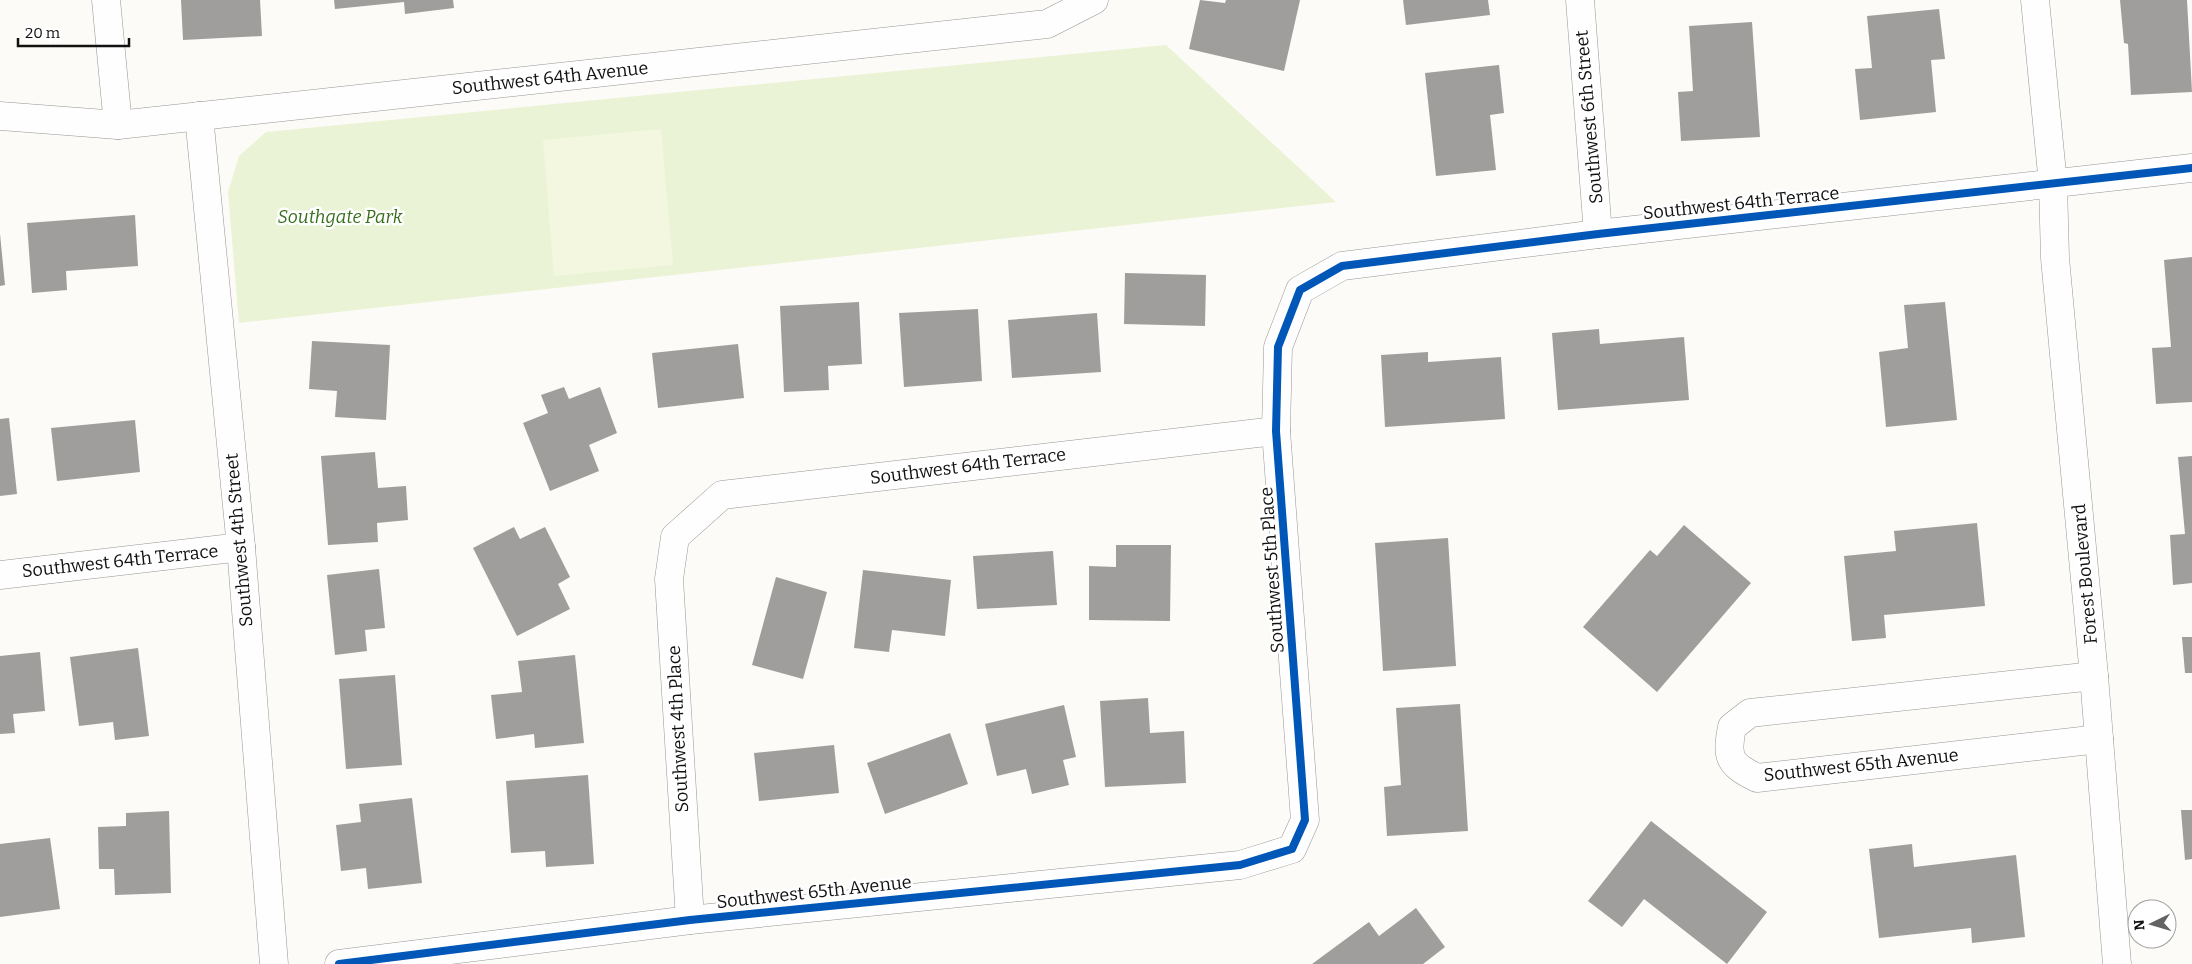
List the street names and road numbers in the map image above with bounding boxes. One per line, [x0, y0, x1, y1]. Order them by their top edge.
street label: Southwest 6th Street [1570, 29, 1608, 205]
street label: Southwest 64th Avenue [451, 57, 649, 99]
street label: Southwest 64th Terrace [1642, 182, 1840, 224]
street label: Southwest 64th Terrace [869, 443, 1067, 489]
street label: Southwest 4th Street [220, 452, 258, 628]
street label: Southwest 5th Place [1255, 486, 1289, 654]
street label: Forest Boulevard [2068, 503, 2102, 645]
street label: Southwest 64th Terrace [21, 540, 219, 582]
street label: Southwest 4th Place [663, 645, 693, 813]
street label: Southwest 65th Avenue [1762, 744, 1960, 786]
street label: Southwest 65th Avenue [715, 871, 913, 913]

